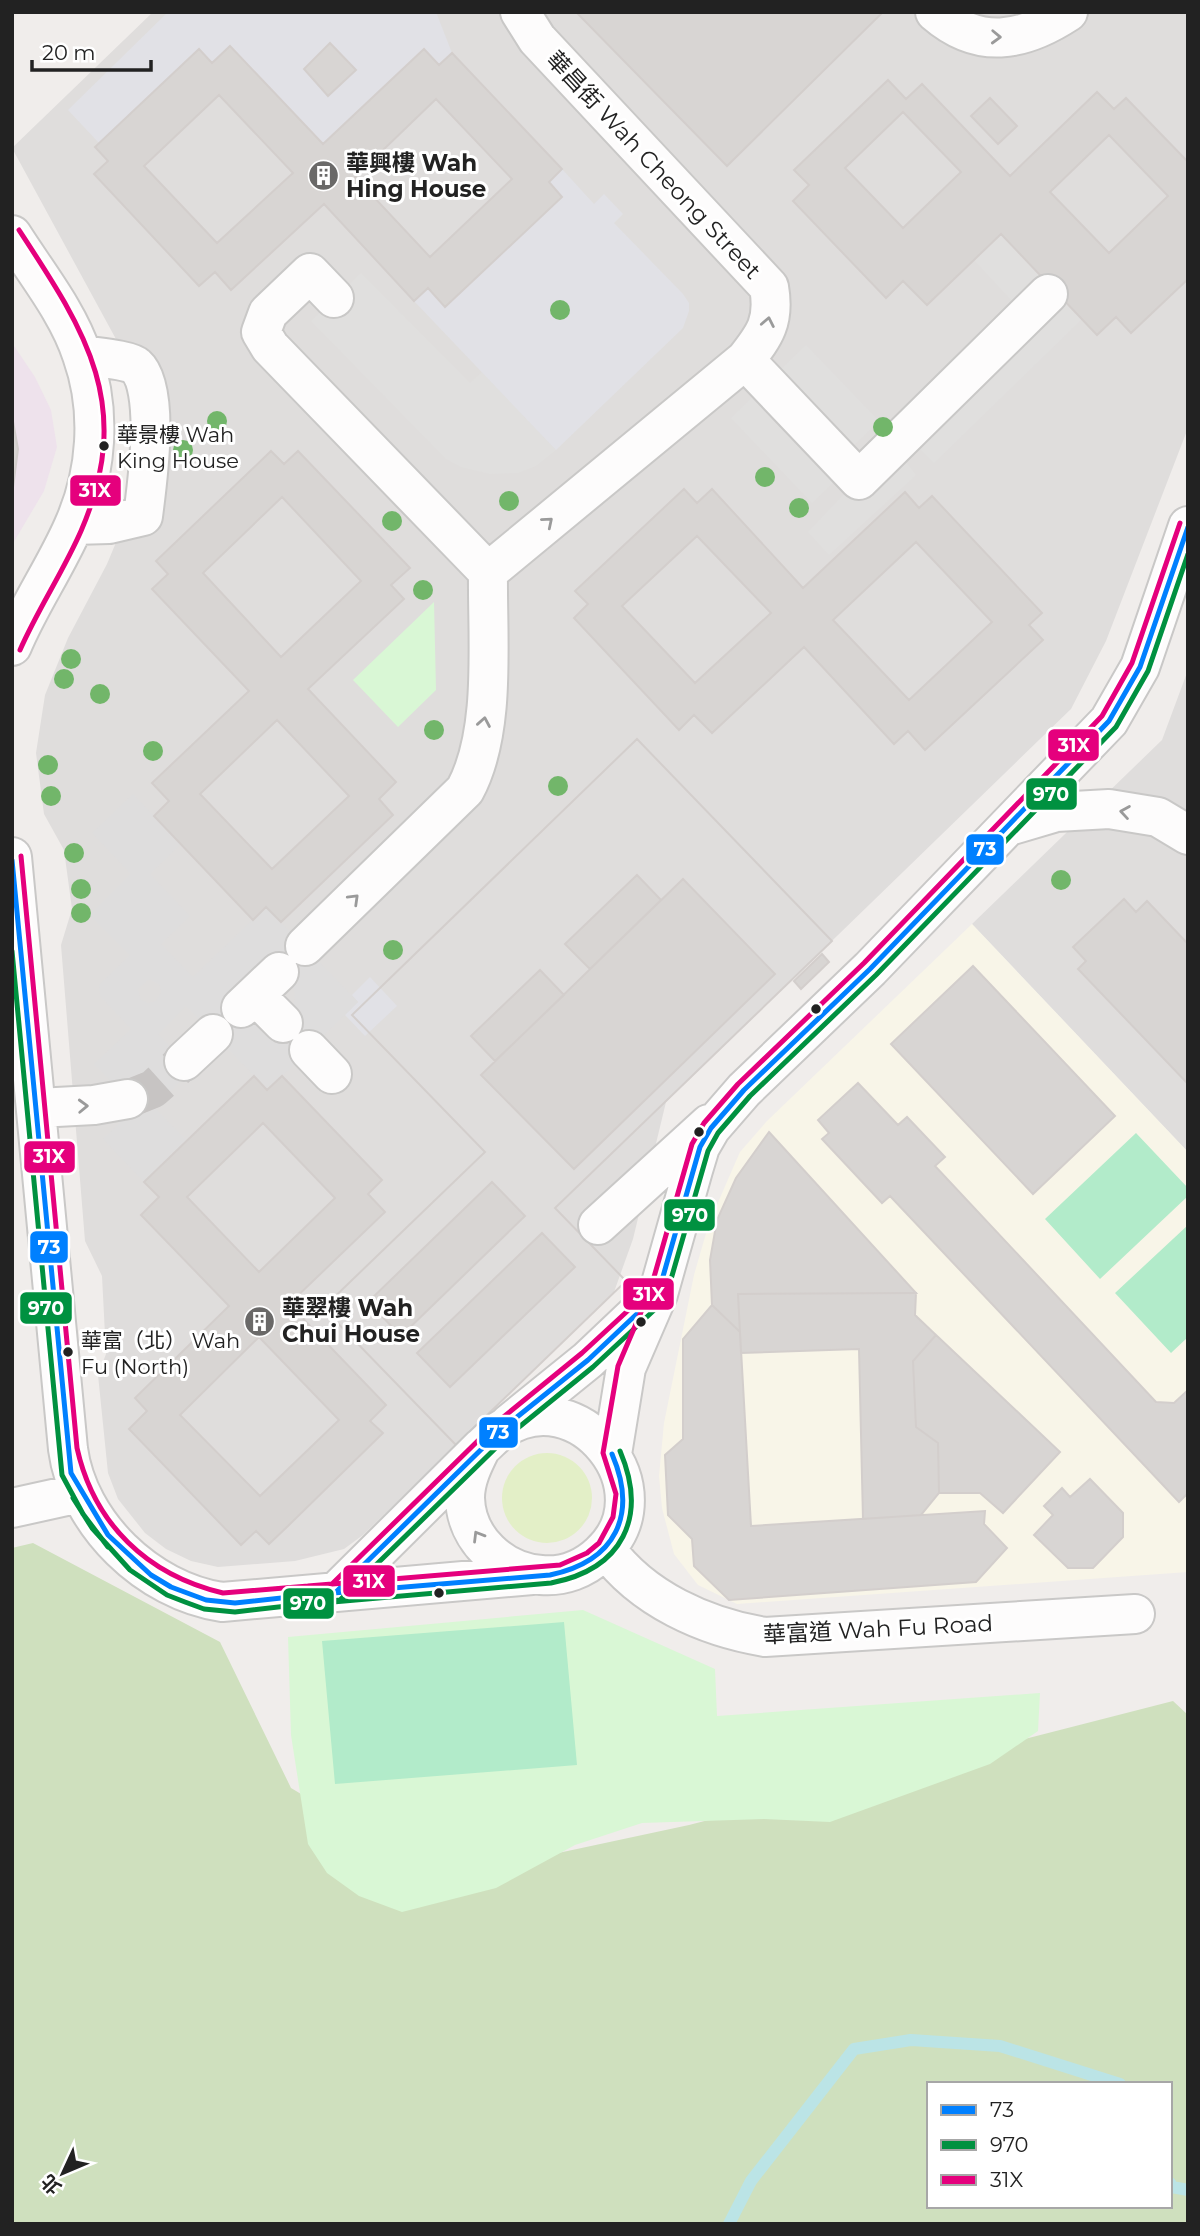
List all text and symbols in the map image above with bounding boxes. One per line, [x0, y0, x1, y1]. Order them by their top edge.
scale bar [32, 28, 150, 72]
one-way arrow [991, 30, 1002, 45]
text: 20 m [42, 40, 96, 65]
street label: 華昌街 Wah Cheong Street [541, 45, 767, 285]
place label: 華興樓 Wah Hing House [346, 149, 486, 203]
building icon: 華興樓 Wah Hing House [306, 159, 340, 193]
one-way arrow [760, 316, 775, 328]
place label: 華景樓 Wah King House [117, 422, 239, 473]
marker: 華景樓 Wah King House [97, 439, 111, 453]
line badge: 31X [69, 474, 122, 507]
text: 31X [78, 479, 112, 502]
one-way arrow [540, 518, 553, 531]
one-way arrow [476, 716, 491, 728]
line badge: 31X [1047, 728, 1100, 762]
text: 31X [1057, 734, 1091, 757]
line badge: 970 [1025, 777, 1078, 811]
text: 970 [1033, 783, 1069, 806]
one-way arrow [1119, 805, 1131, 820]
line badge: 73 [965, 833, 1005, 866]
text: 73 [974, 838, 996, 861]
one-way arrow [345, 894, 358, 907]
unlabelled marker [809, 1002, 823, 1016]
one-way arrow [78, 1098, 89, 1113]
unlabelled marker [692, 1125, 706, 1139]
line badge: 31X [23, 1140, 76, 1174]
text: 31X [32, 1145, 66, 1168]
line badge: 970 [663, 1198, 716, 1232]
text: 970 [672, 1204, 708, 1227]
line badge: 73 [29, 1230, 69, 1264]
text: 73 [38, 1236, 60, 1259]
line badge: 31X [622, 1277, 675, 1311]
text: 31X [632, 1283, 666, 1306]
line badge: 970 [19, 1291, 73, 1325]
place label: 華翠樓 Wah Chui House [282, 1294, 420, 1348]
text: 970 [28, 1297, 64, 1320]
building icon: 華翠樓 Wah Chui House [242, 1304, 276, 1338]
unlabelled marker [634, 1315, 648, 1329]
place label: 華富（北） Wah Fu (North) [81, 1328, 240, 1379]
marker: 華富（北） Wah Fu (North) [61, 1345, 75, 1359]
line badge: 73 [478, 1416, 519, 1449]
text: 73 [487, 1421, 509, 1444]
one-way arrow [474, 1531, 487, 1544]
line badge: 31X [342, 1564, 396, 1598]
text: 31X [352, 1570, 386, 1593]
unlabelled marker [432, 1586, 446, 1600]
line badge: 970 [282, 1587, 335, 1620]
text: 970 [290, 1592, 326, 1615]
street label: 華富道 Wah Fu Road [762, 1609, 994, 1649]
legend [927, 2082, 1172, 2208]
text: 73 [990, 2097, 1014, 2122]
text: 970 [990, 2132, 1028, 2157]
north arrow [28, 2138, 98, 2208]
text: 31X [990, 2167, 1023, 2192]
text: 北 [36, 2170, 66, 2199]

